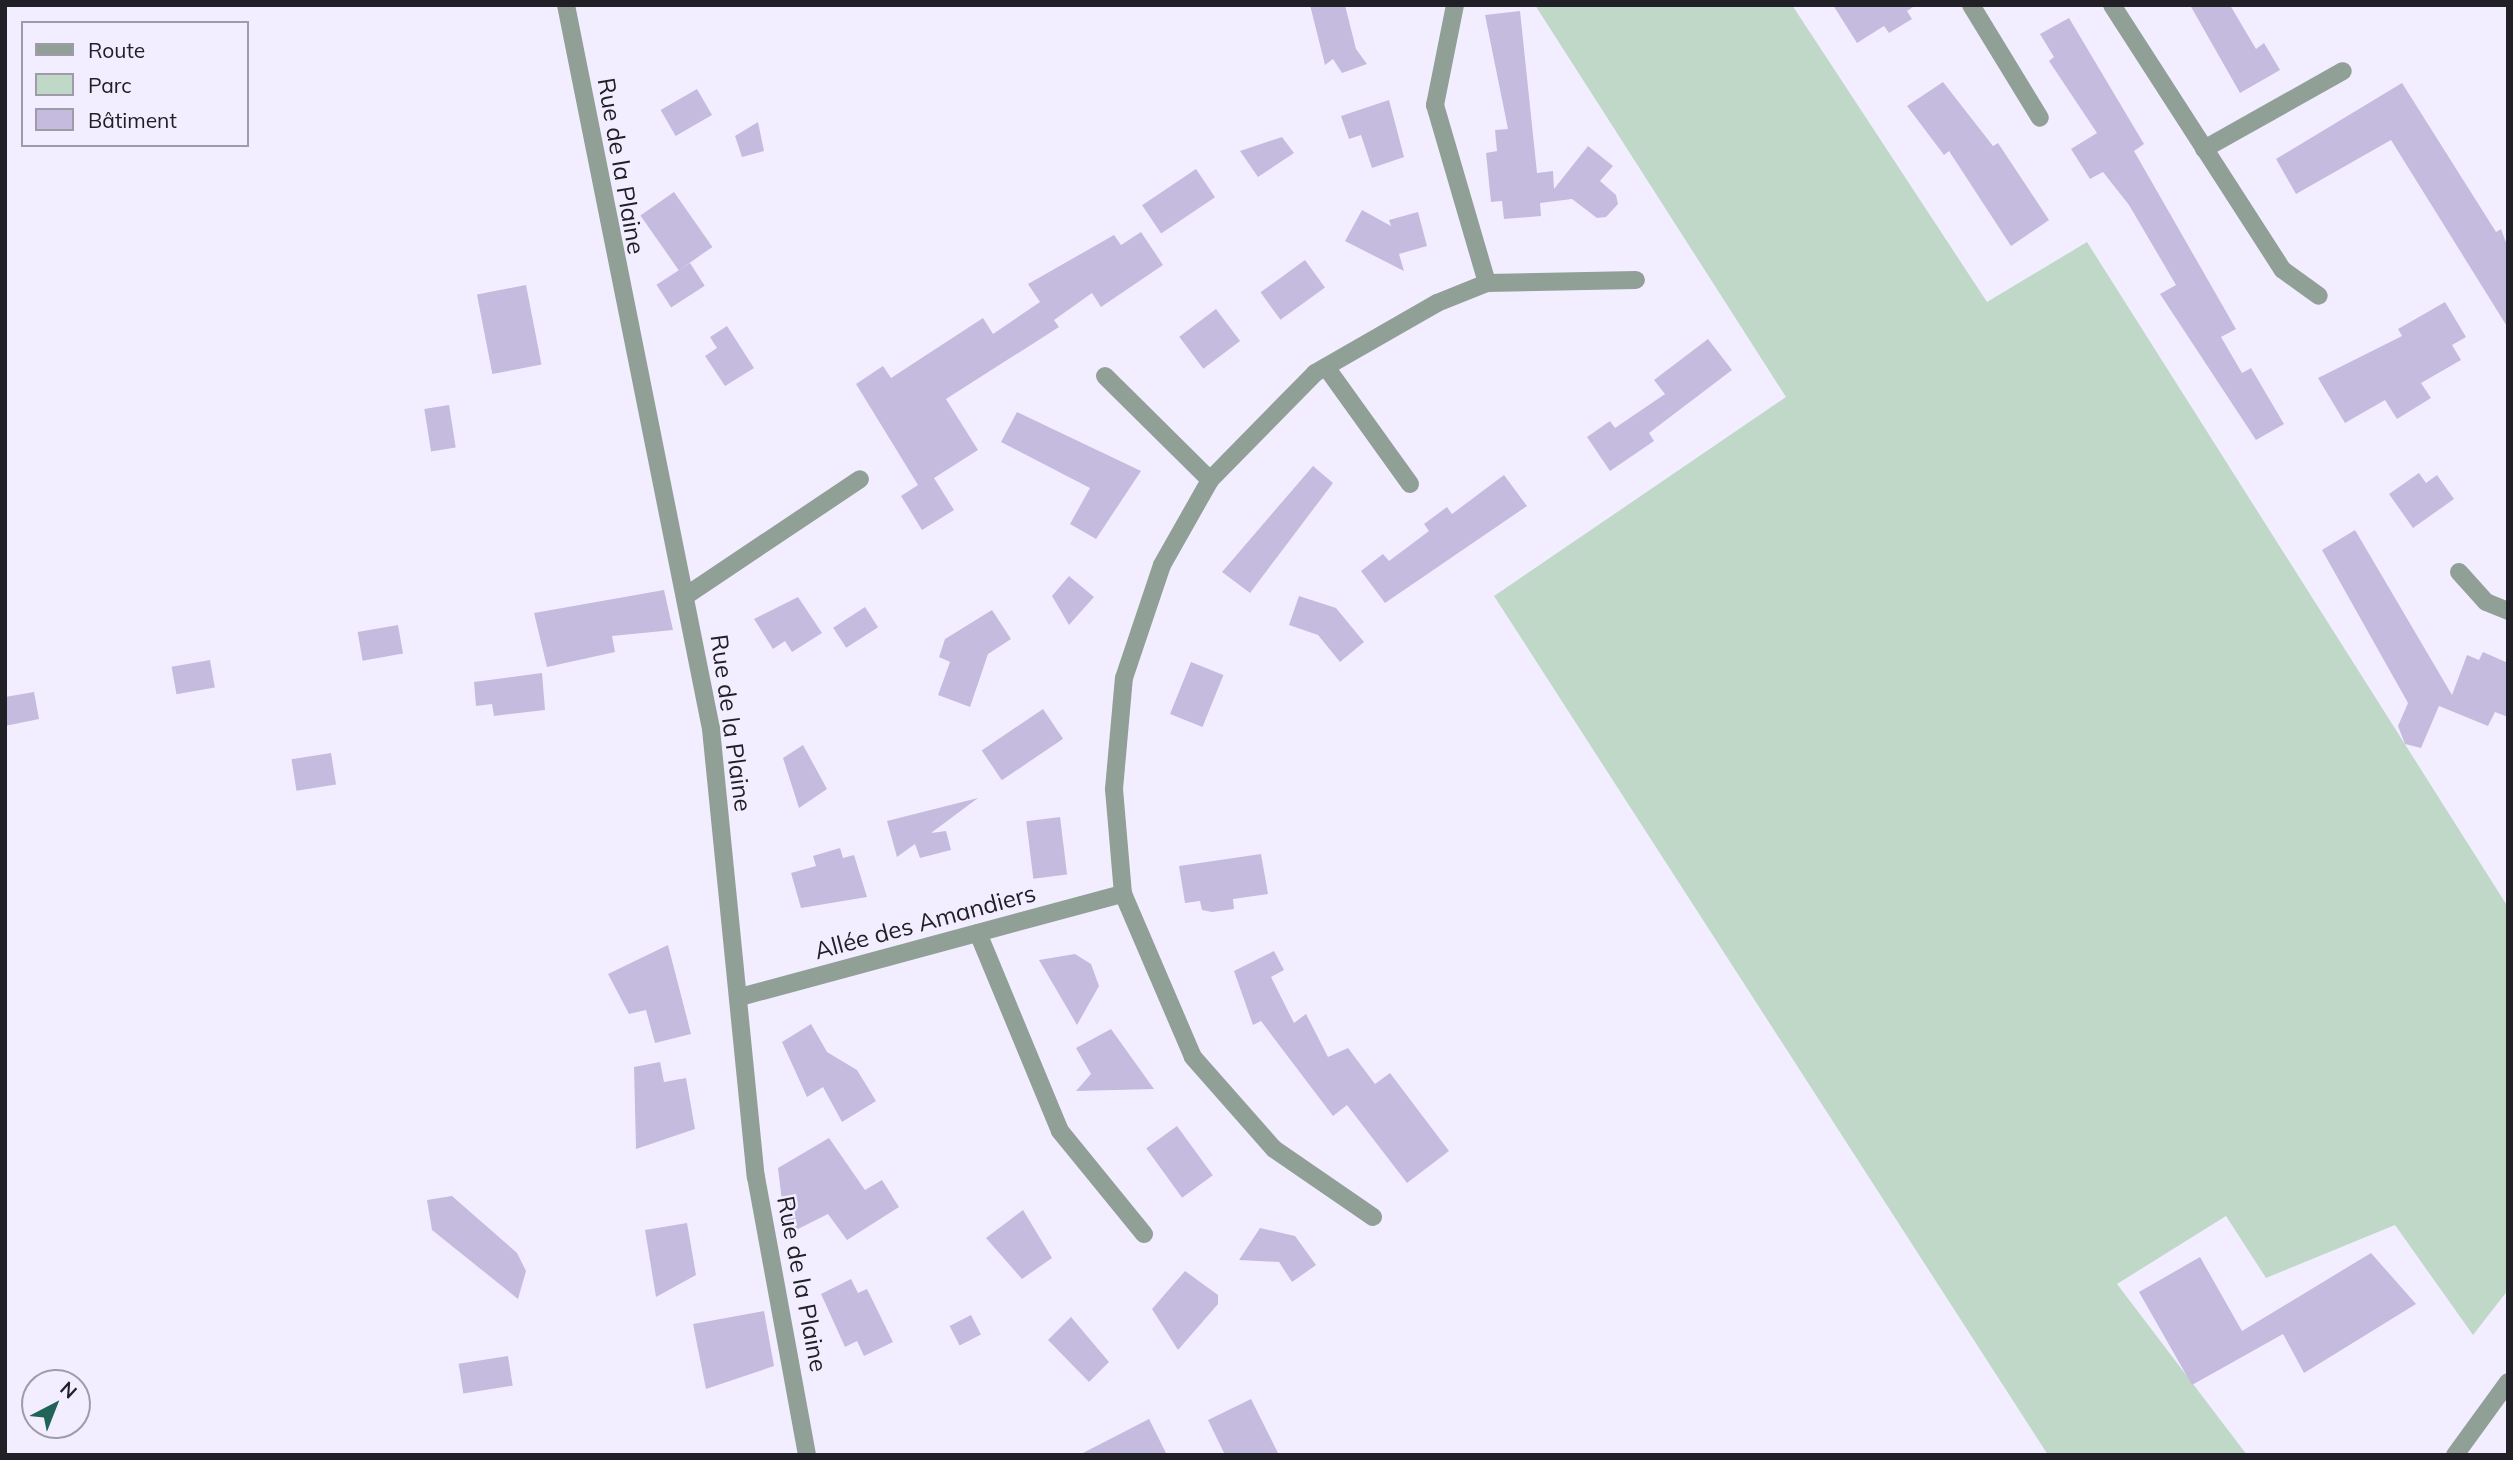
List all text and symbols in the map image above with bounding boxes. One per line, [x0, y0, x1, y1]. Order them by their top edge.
legend [21, 21, 248, 147]
text: Route [88, 37, 145, 63]
text: Parc [88, 72, 132, 98]
street label: Rue de la Plaine [591, 76, 651, 256]
text: Bâtiment [88, 107, 177, 133]
street label: Rue de la Plaine [704, 633, 758, 813]
street label: Allée des Amandiers [811, 879, 1039, 965]
street label: Rue de la Plaine [771, 1194, 833, 1374]
north arrow [21, 1369, 91, 1439]
text: N [55, 1376, 82, 1404]

